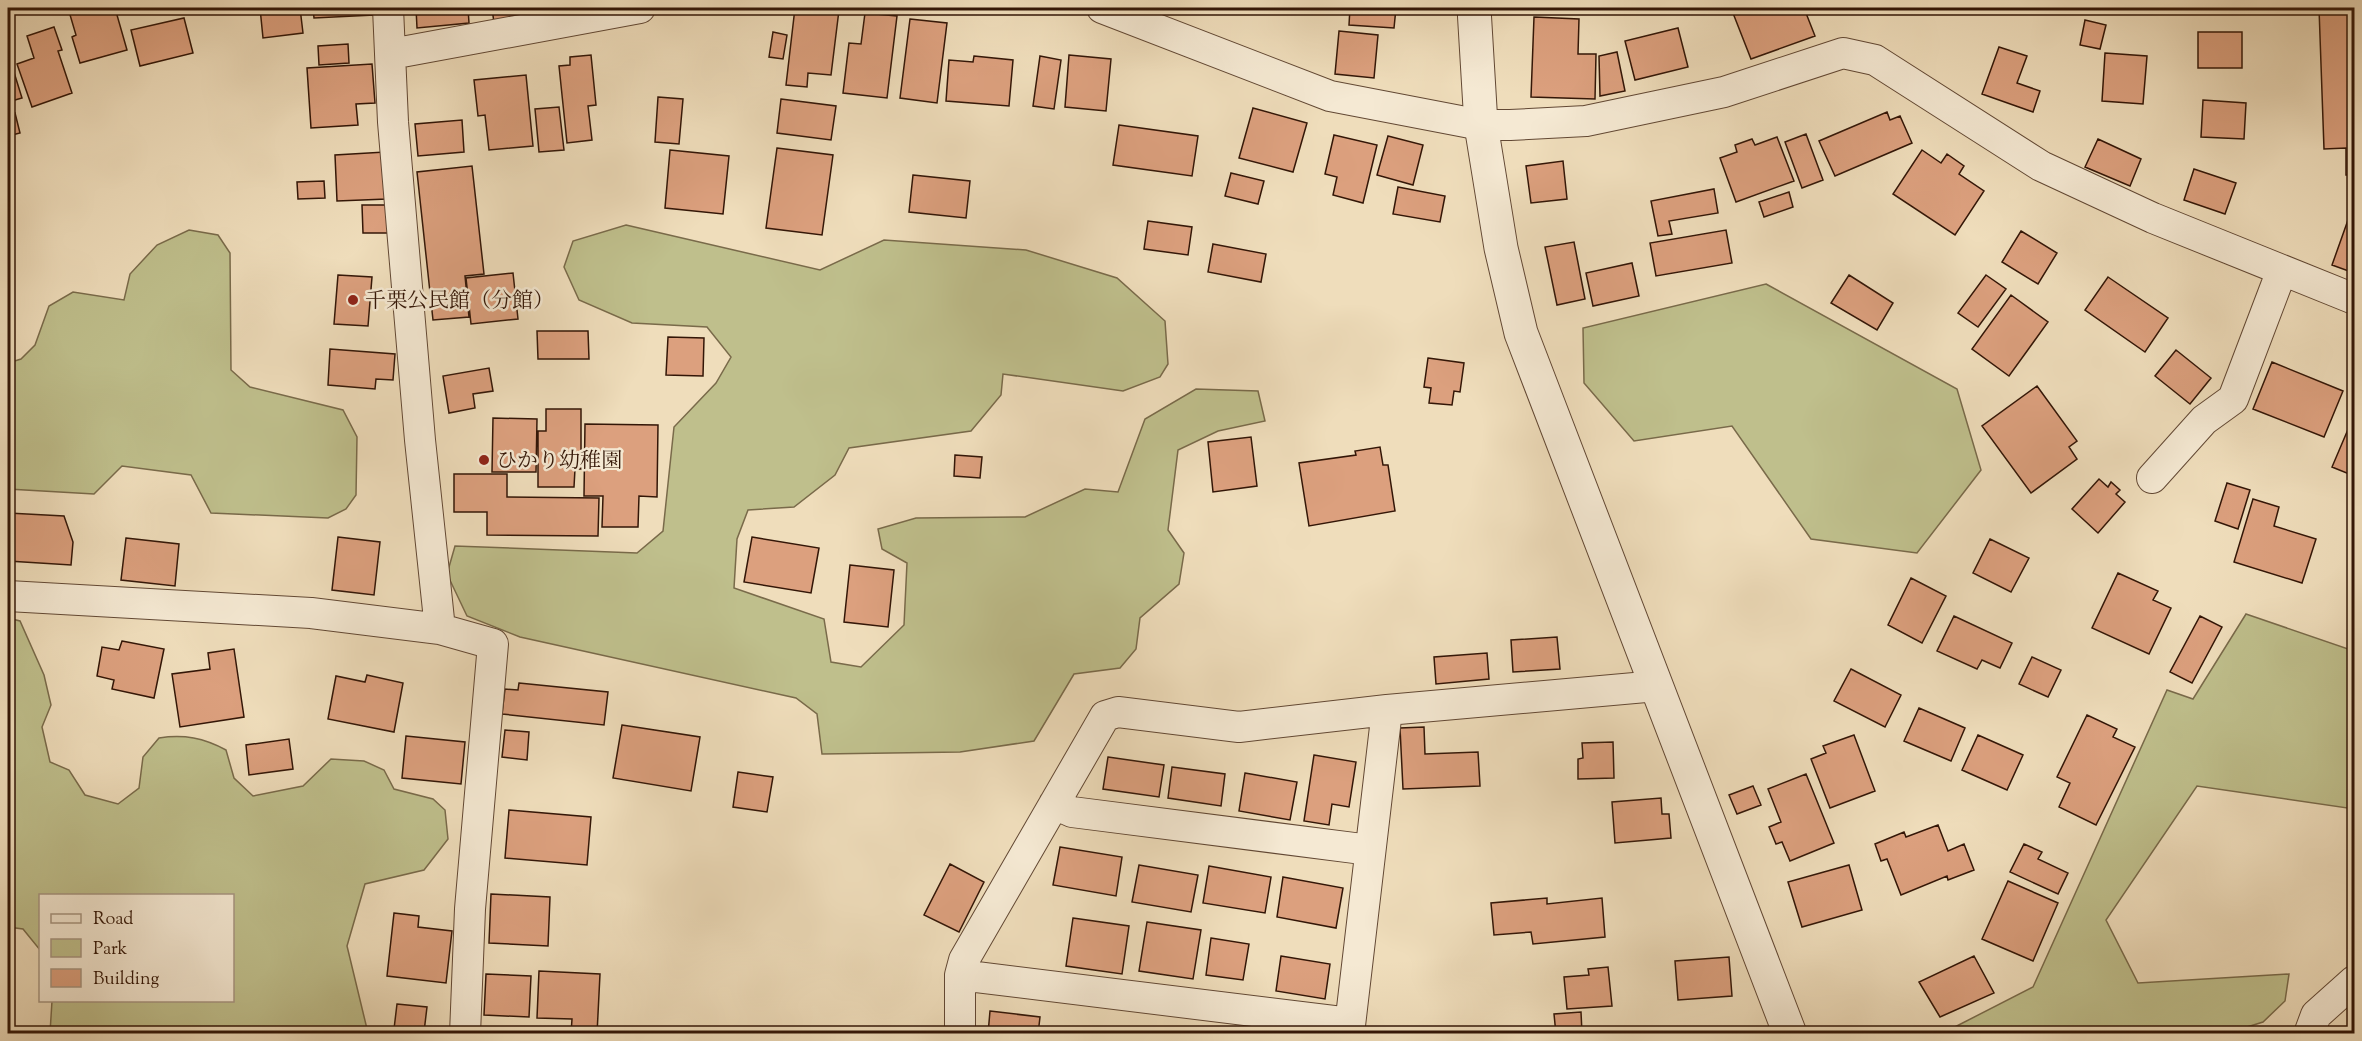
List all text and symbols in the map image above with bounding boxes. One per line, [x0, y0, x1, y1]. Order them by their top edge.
place label: 千栗公民館（分館） [365, 287, 554, 317]
marker: 千栗公民館（分館） [346, 293, 360, 307]
place label: ひかり幼稚園 [496, 447, 622, 477]
marker: ひかり幼稚園 [477, 453, 491, 467]
legend [39, 894, 234, 1002]
text: Road [93, 907, 133, 933]
text: Park [93, 937, 128, 963]
text: Building [93, 967, 159, 993]

